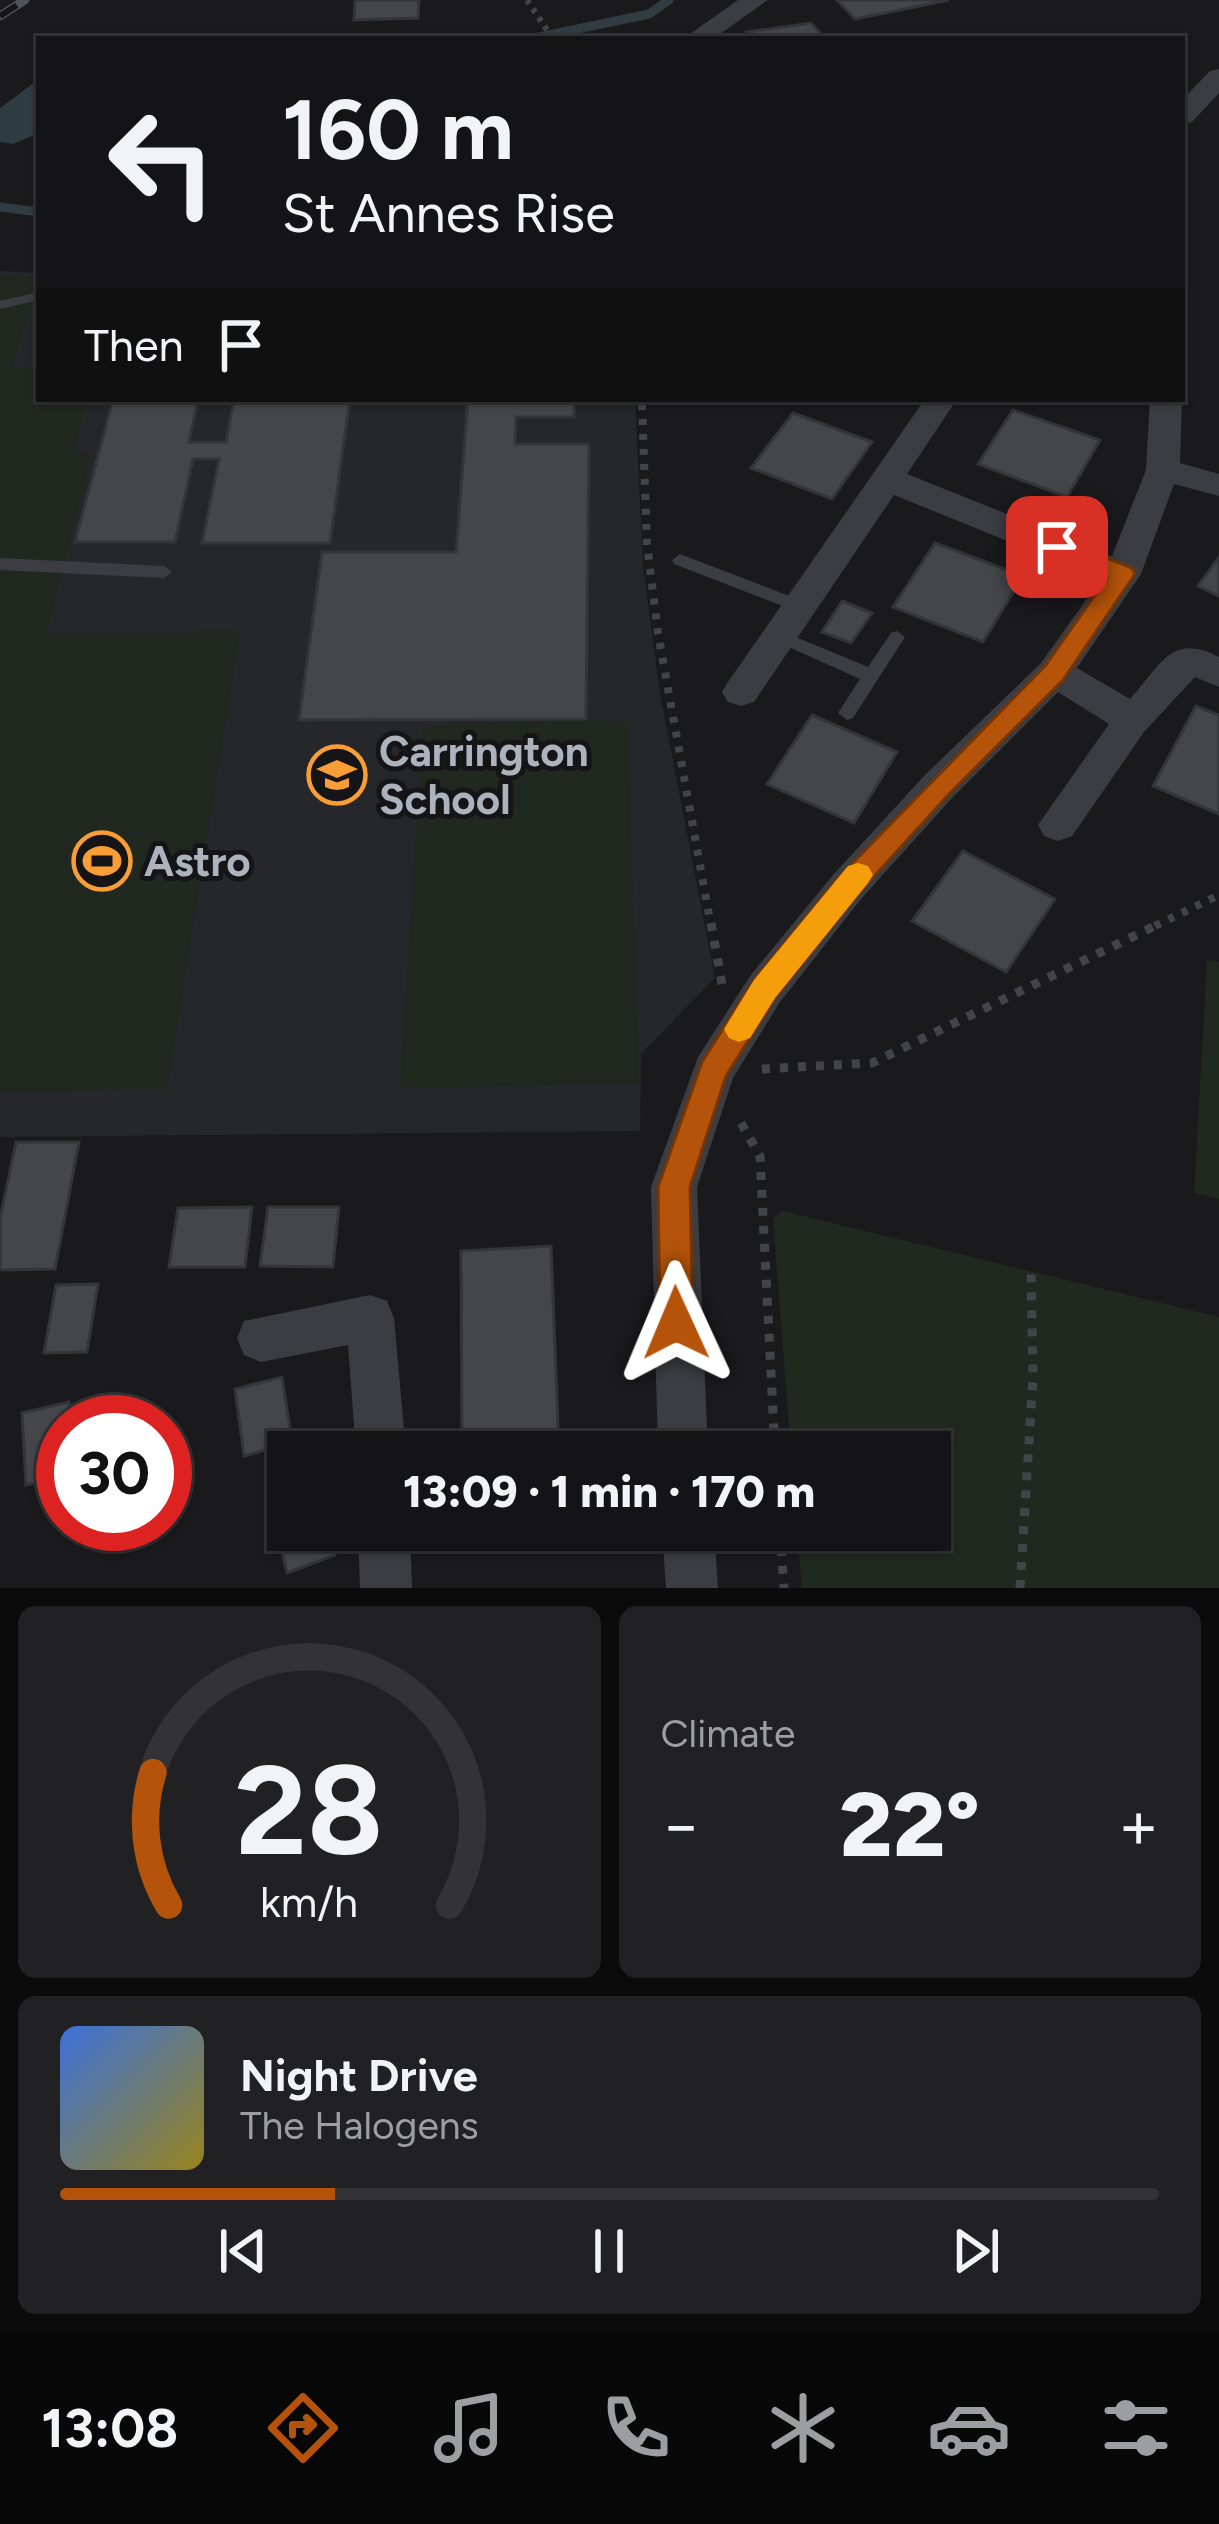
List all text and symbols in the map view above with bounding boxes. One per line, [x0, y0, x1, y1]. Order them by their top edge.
text: 160 m [282, 79, 514, 180]
icon: left [84, 84, 240, 240]
text: St Annes Rise [282, 181, 615, 246]
icon: arrive [208, 312, 274, 378]
text: Then [84, 318, 184, 372]
pin [1006, 496, 1108, 598]
icon: arrive [1024, 514, 1090, 580]
place label: Carrington School [379, 726, 589, 825]
school or university icon: Carrington School [306, 744, 368, 806]
sports icon: Astro [71, 830, 133, 892]
place label: Astro [144, 836, 251, 887]
position arrow [613, 1260, 739, 1386]
speed limit sign: 30 [36, 1395, 192, 1551]
text: 13:09 · 1 min · 170 m [403, 1464, 815, 1518]
text: Climate [661, 1710, 795, 1757]
text: 28 [235, 1735, 384, 1885]
text: 22° [840, 1770, 980, 1879]
text: − [661, 1785, 702, 1865]
text: + [1118, 1785, 1159, 1865]
text: km/h [260, 1876, 358, 1928]
text: Night Drive [240, 2048, 478, 2102]
text: The Halogens [240, 2102, 479, 2149]
icon: previous [210, 2218, 276, 2284]
icon: pause [576, 2218, 642, 2284]
icon: next [943, 2218, 1009, 2284]
icon: directions [261, 2386, 345, 2470]
icon: music [427, 2386, 511, 2470]
icon: phone [594, 2386, 678, 2470]
icon: climate [761, 2386, 845, 2470]
icon: car [927, 2386, 1011, 2470]
icon: filters [1094, 2386, 1178, 2470]
text: 13:08 [41, 2396, 178, 2461]

